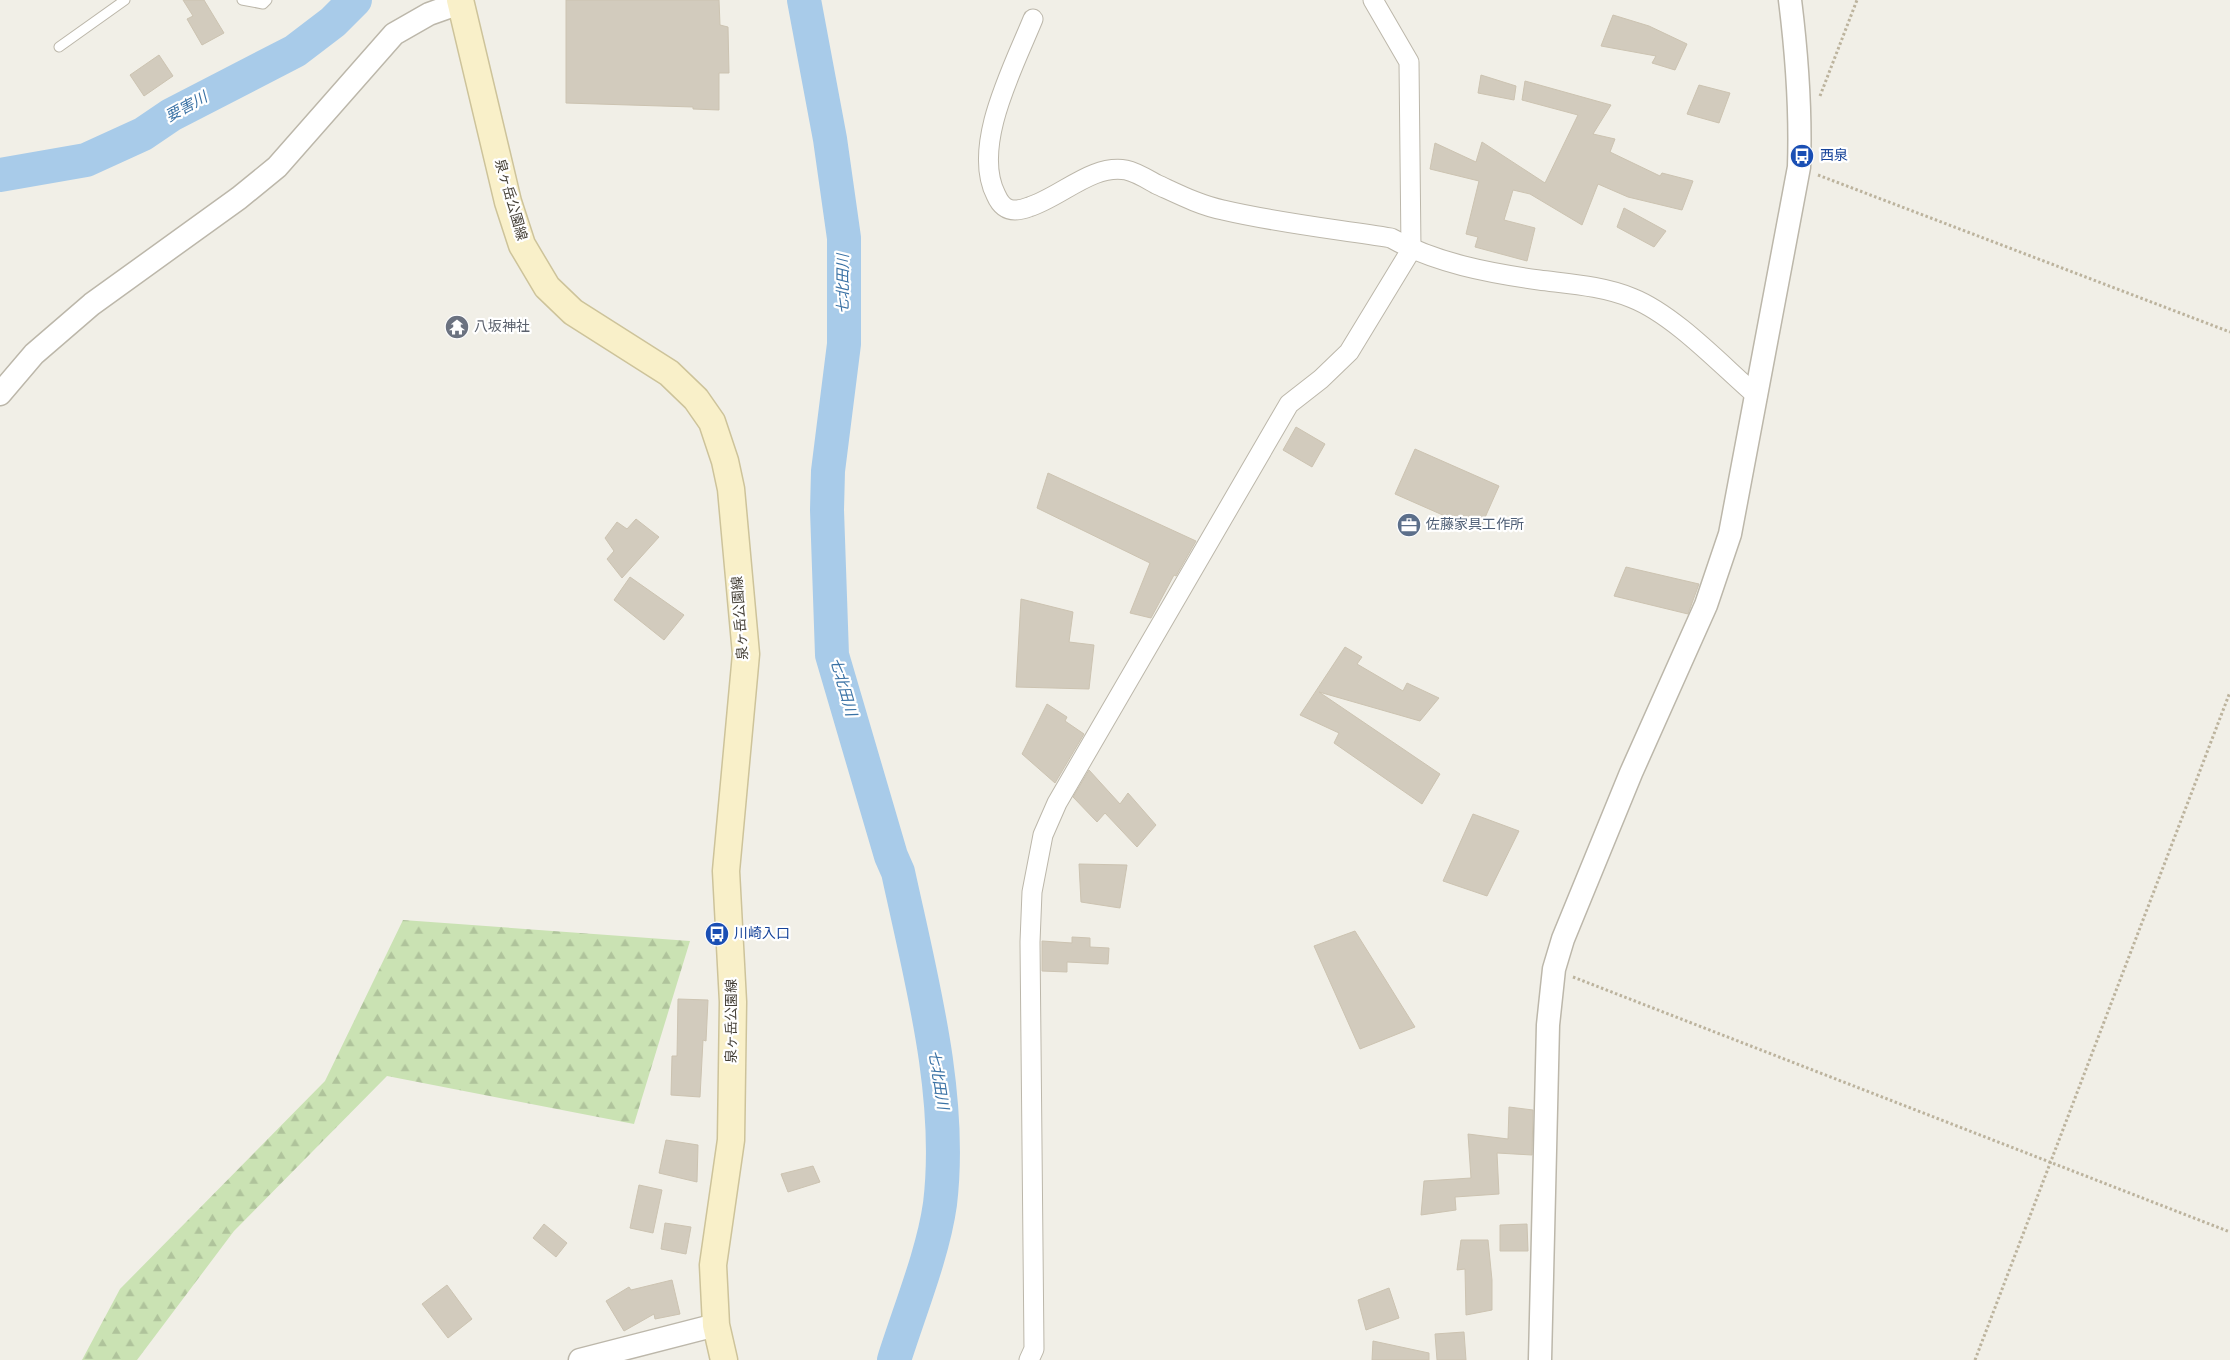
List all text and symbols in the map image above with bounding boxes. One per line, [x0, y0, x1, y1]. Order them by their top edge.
water label: 要害川 [163, 88, 213, 127]
bus stop icon: 西泉 [1789, 143, 1815, 169]
place label: 西泉 [1820, 147, 1848, 165]
street label: 泉ヶ岳公園線 [490, 157, 531, 243]
water label: 七北田川 [835, 252, 854, 314]
temple icon: 八坂神社 [444, 314, 470, 340]
place label: 八坂神社 [474, 319, 530, 336]
office icon: 佐藤家具工作所 [1396, 512, 1422, 538]
place label: 佐藤家具工作所 [1426, 517, 1524, 534]
street label: 泉ヶ岳公園線 [729, 576, 752, 661]
water label: 七北田川 [825, 656, 860, 720]
bus stop icon: 川崎入口 [704, 921, 730, 947]
place label: 川崎入口 [734, 926, 790, 943]
street label: 泉ヶ岳公園線 [723, 979, 741, 1063]
water label: 七北田川 [923, 1049, 951, 1113]

